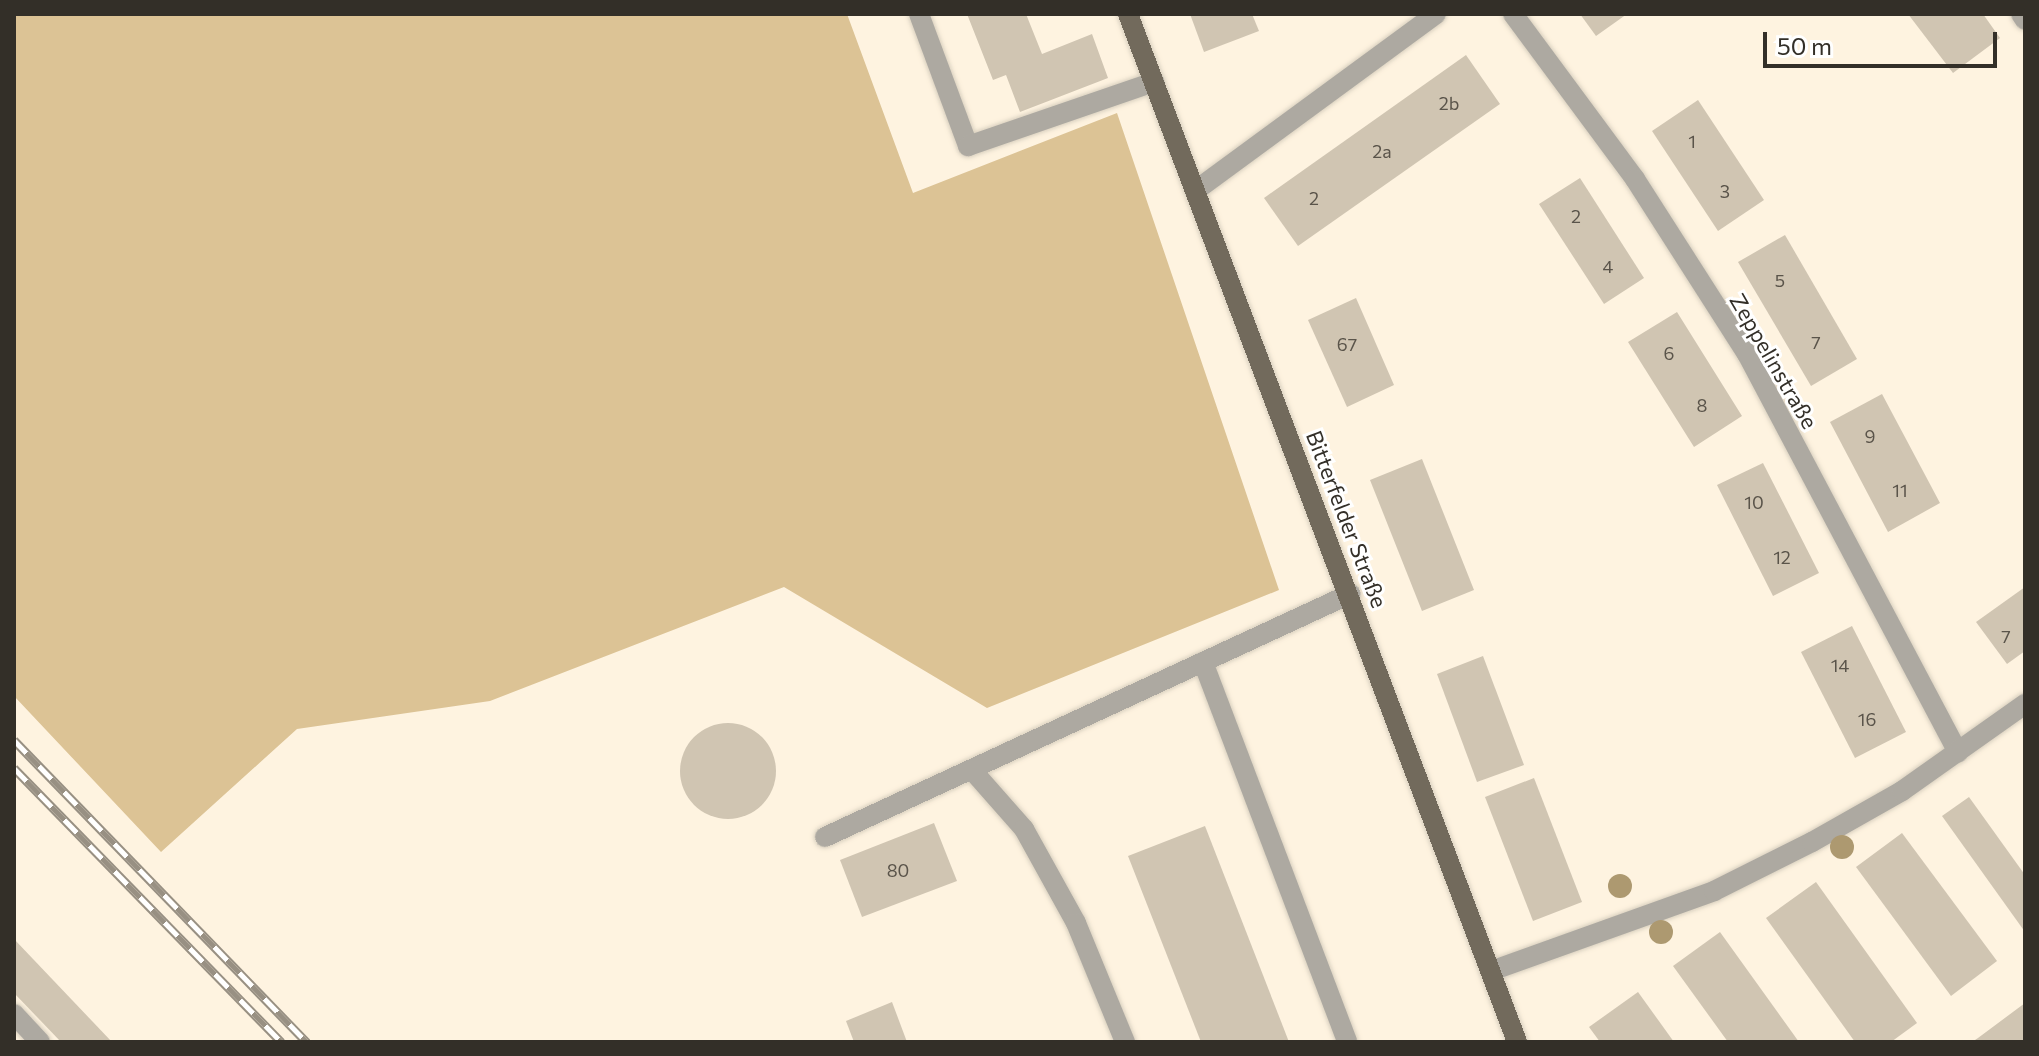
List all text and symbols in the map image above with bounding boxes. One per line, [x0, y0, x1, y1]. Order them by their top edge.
scale bar [1767, 16, 2001, 66]
text: 50 m [1777, 31, 1832, 60]
house number: 2b [1439, 92, 1459, 114]
house number: 1 [1688, 130, 1696, 152]
house number: 2a [1372, 140, 1392, 162]
house number: 3 [1720, 180, 1730, 202]
house number: 2 [1309, 187, 1319, 209]
house number: 2 [1571, 205, 1581, 227]
house number: 4 [1603, 255, 1613, 277]
house number: 5 [1775, 269, 1785, 291]
street label: Zeppelinstraße [1725, 289, 1823, 433]
house number: 7 [1811, 331, 1821, 353]
house number: 67 [1337, 333, 1357, 355]
house number: 6 [1664, 342, 1674, 364]
house number: 8 [1697, 394, 1707, 416]
house number: 9 [1865, 425, 1875, 447]
street label: Bitterfelder Straße [1301, 427, 1393, 611]
house number: 11 [1892, 479, 1908, 501]
house number: 10 [1744, 491, 1764, 513]
house number: 12 [1773, 546, 1791, 568]
house number: 7 [2001, 625, 2011, 647]
house number: 14 [1831, 654, 1849, 676]
house number: 16 [1858, 708, 1876, 730]
house number: 80 [887, 859, 909, 881]

